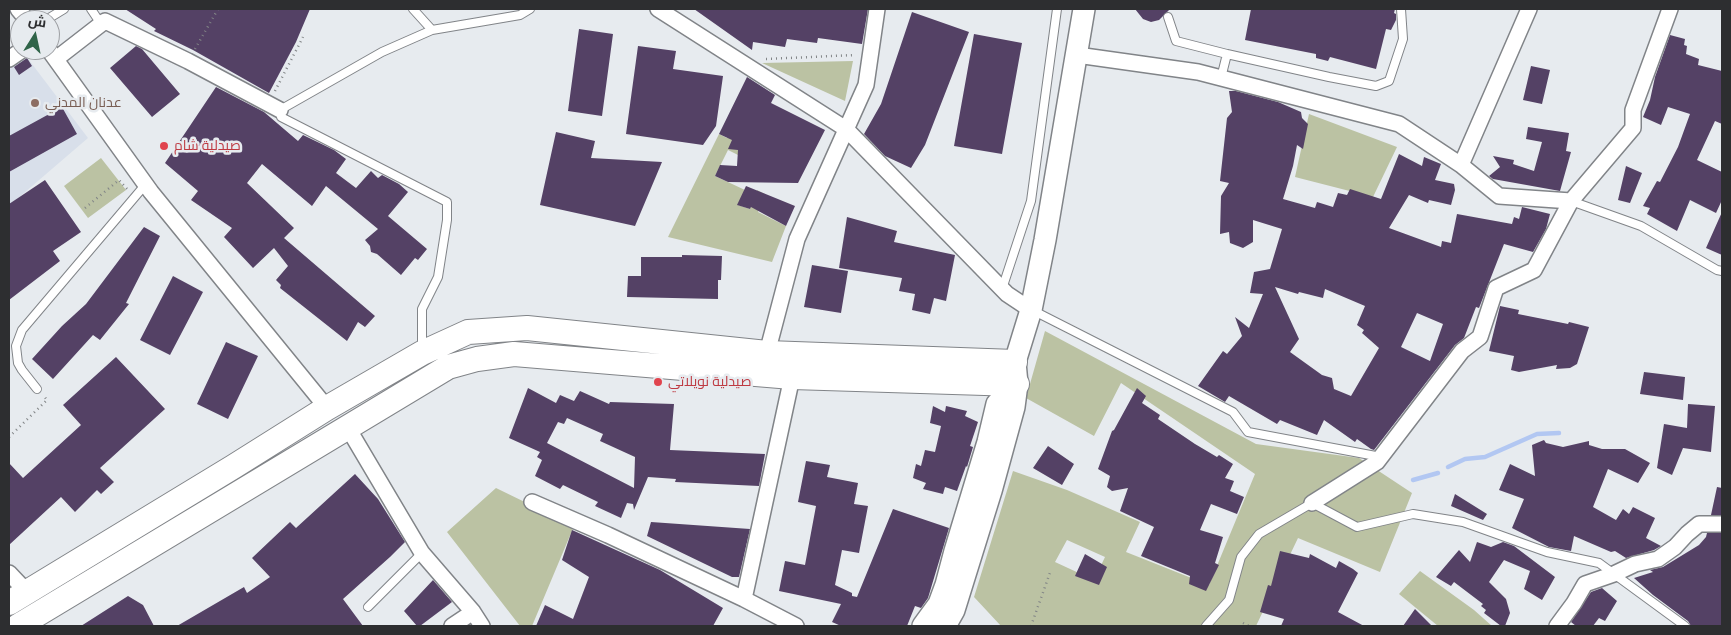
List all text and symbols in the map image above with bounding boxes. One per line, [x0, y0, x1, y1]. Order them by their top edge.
north arrow [10, 10, 60, 60]
text: ش [27, 12, 48, 31]
place label: عدنان المدني [45, 95, 122, 111]
marker: عدنان المدني [29, 97, 41, 109]
place label: صيدلية شام [174, 138, 241, 154]
marker: صيدلية شام [158, 140, 170, 152]
place label: صيدلية نويلاتي [668, 374, 751, 390]
marker: صيدلية نويلاتي [652, 376, 664, 388]

